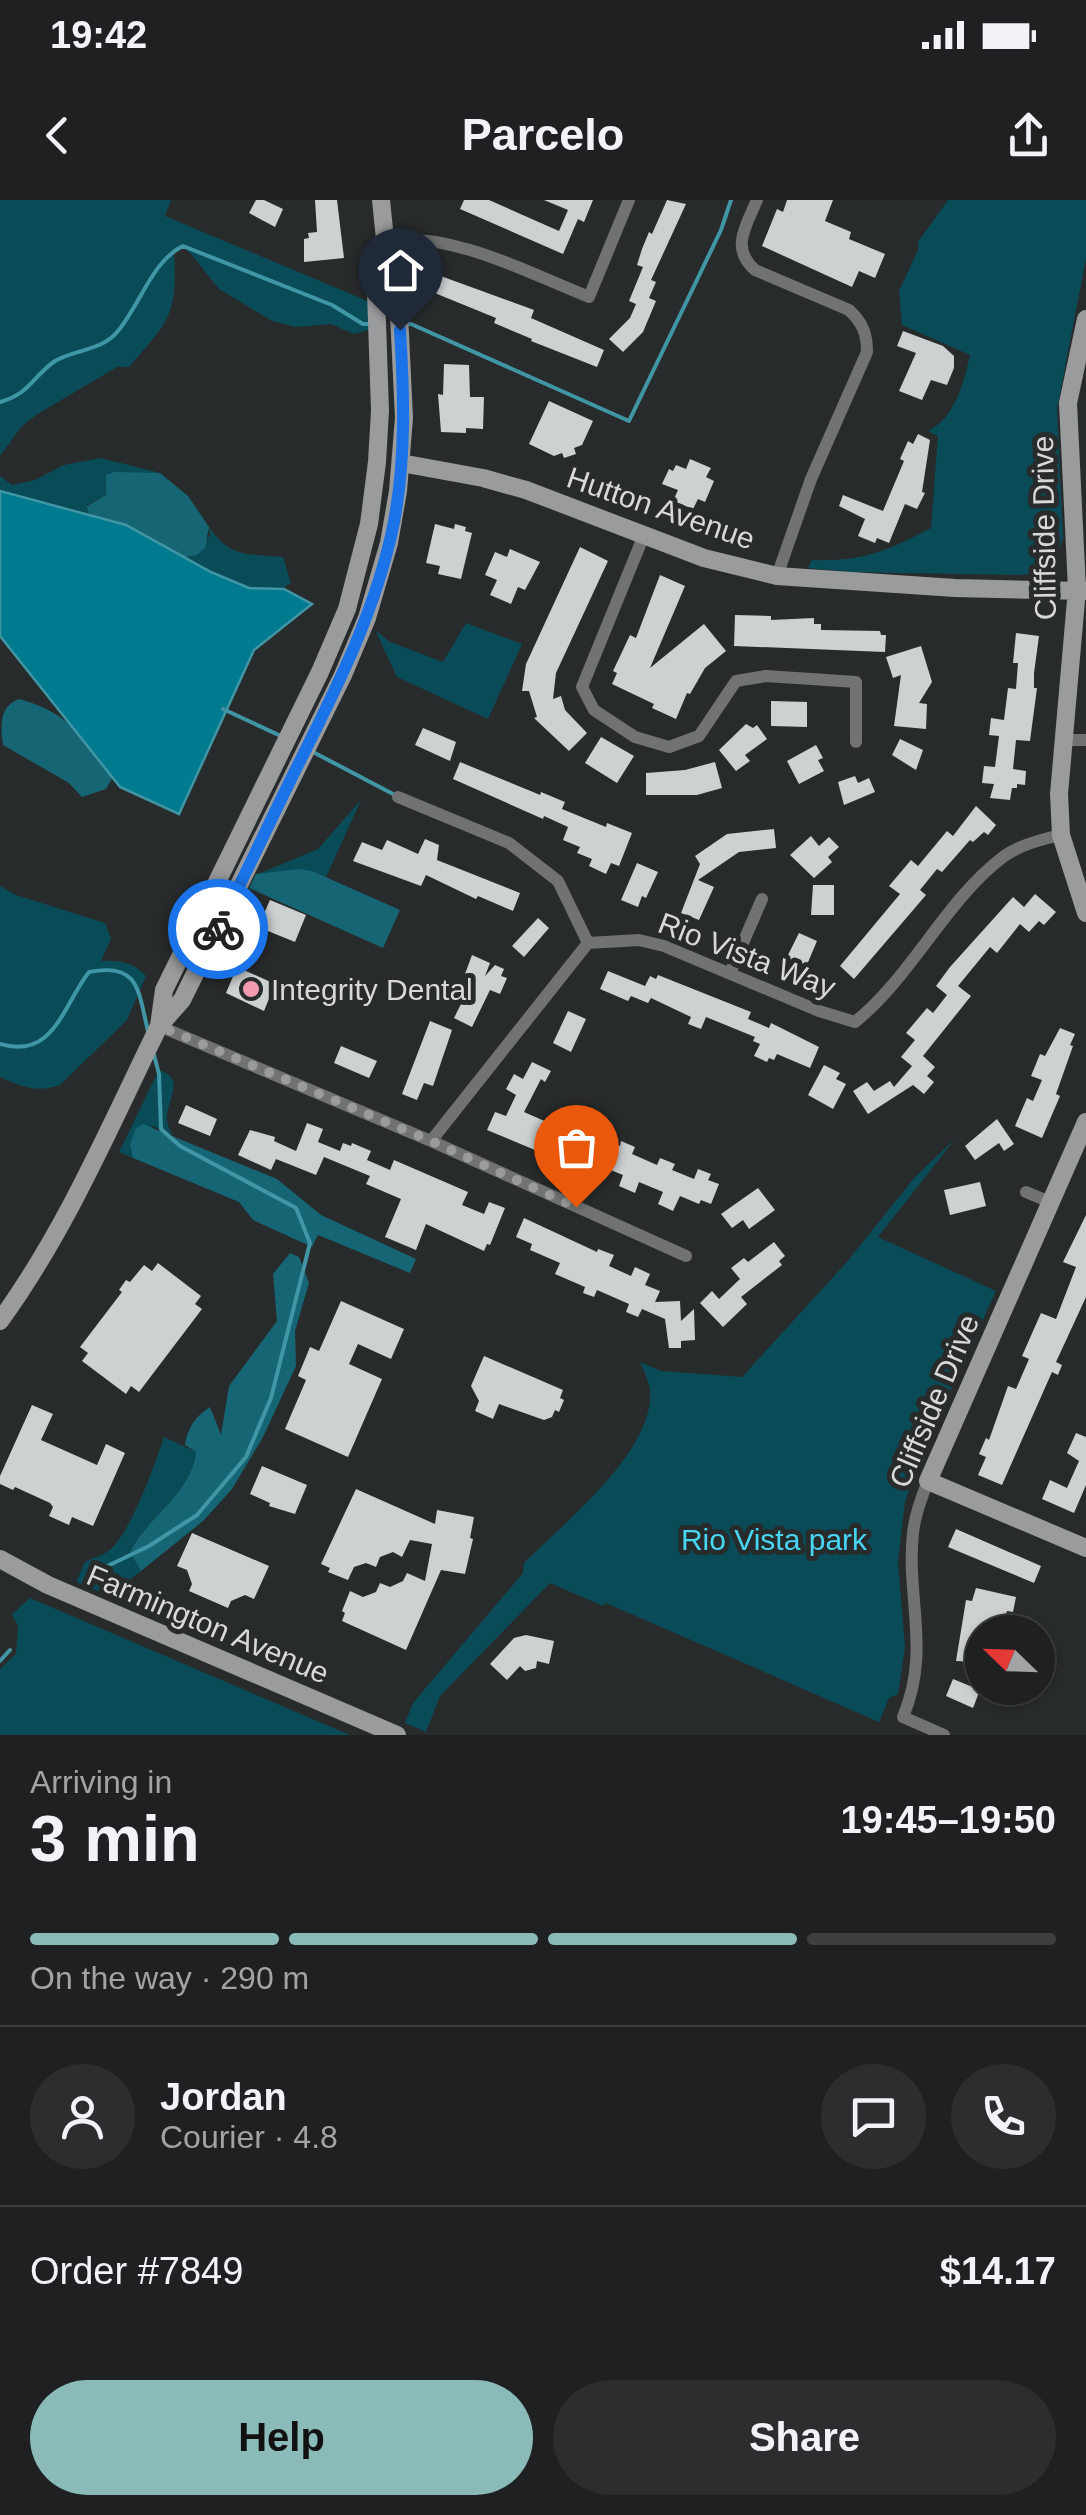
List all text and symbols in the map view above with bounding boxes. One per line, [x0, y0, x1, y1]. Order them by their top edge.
text: 19:42 [50, 14, 147, 56]
icon: back [30, 108, 85, 163]
icon: share [1001, 108, 1056, 163]
text: Parcelo [462, 109, 624, 160]
pin [358, 228, 443, 331]
icon: home [373, 243, 428, 298]
street label: Cliffside Drive [1026, 435, 1062, 621]
street label: Hutton Avenue [563, 460, 759, 556]
courier [168, 879, 268, 979]
icon: bike [191, 902, 246, 957]
street label: Rio Vista Way [654, 906, 840, 1004]
place label: Integrity Dental [271, 973, 473, 1006]
marker: Integrity Dental [240, 978, 262, 1000]
pin [534, 1105, 619, 1208]
icon: bag [549, 1120, 604, 1175]
street label: Cliffside Drive [883, 1310, 985, 1492]
park label: Rio Vista park [681, 1523, 868, 1556]
street label: Farmington Avenue [82, 1558, 334, 1690]
north arrow [965, 1615, 1055, 1705]
map controls [965, 1615, 1055, 1705]
text: Arriving in [30, 1764, 172, 1800]
text: 19:45–19:50 [840, 1799, 1056, 1841]
text: 3 min [30, 1802, 200, 1875]
text: On the way · 290 m [30, 1960, 309, 1996]
button: person [30, 2064, 135, 2169]
button: chat [821, 2064, 926, 2169]
button: phone [951, 2064, 1056, 2169]
text: Jordan [160, 2076, 287, 2118]
text: Courier · 4.8 [160, 2119, 338, 2155]
text: Order #7849 [30, 2250, 243, 2292]
text: $14.17 [940, 2250, 1056, 2292]
button: Help [30, 2380, 533, 2495]
button: Share [553, 2380, 1056, 2495]

